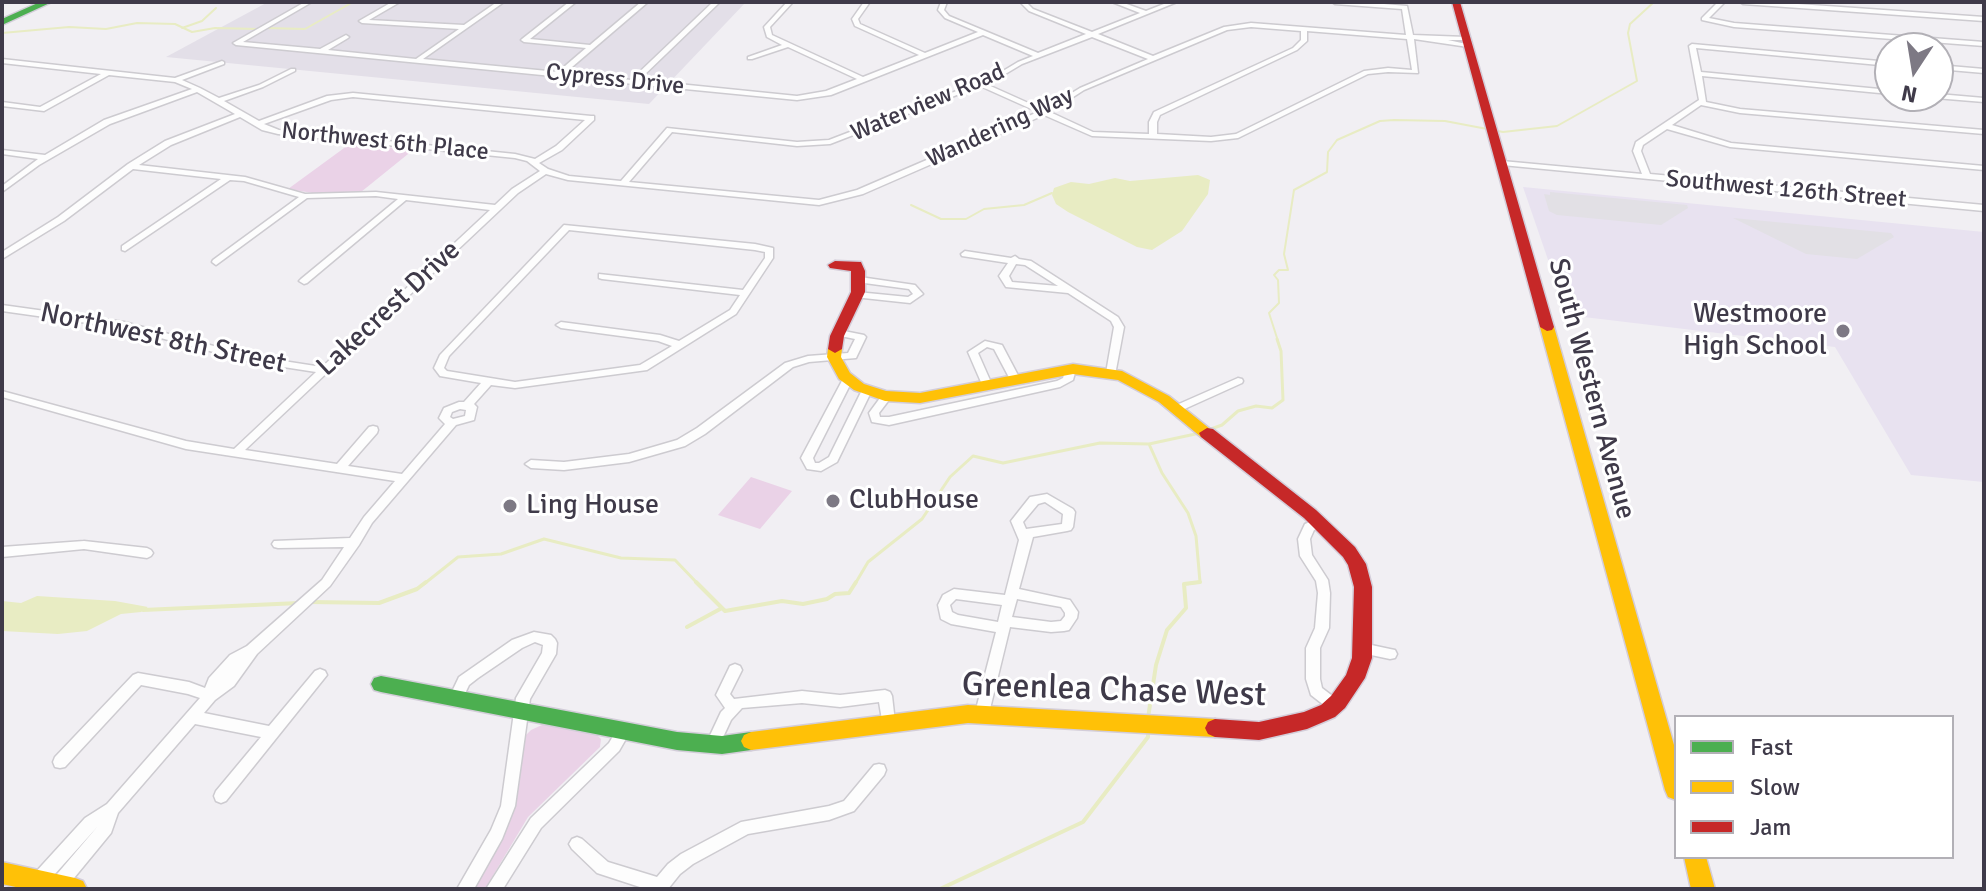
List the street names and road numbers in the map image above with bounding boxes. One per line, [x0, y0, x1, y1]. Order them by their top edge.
street label: Cypress Drive [544, 58, 686, 102]
street label: Waterview Road [847, 58, 1009, 148]
street label: Wandering Way [922, 81, 1078, 175]
street label: Northwest 6th Place [280, 117, 490, 167]
street label: Southwest 126th Street [1664, 165, 1908, 215]
street label: Lakecrest Drive [310, 234, 468, 384]
street label: South Western Avenue [1540, 255, 1642, 523]
street label: Northwest 8th Street [37, 297, 289, 381]
street label: Greenlea Chase West [961, 665, 1267, 717]

